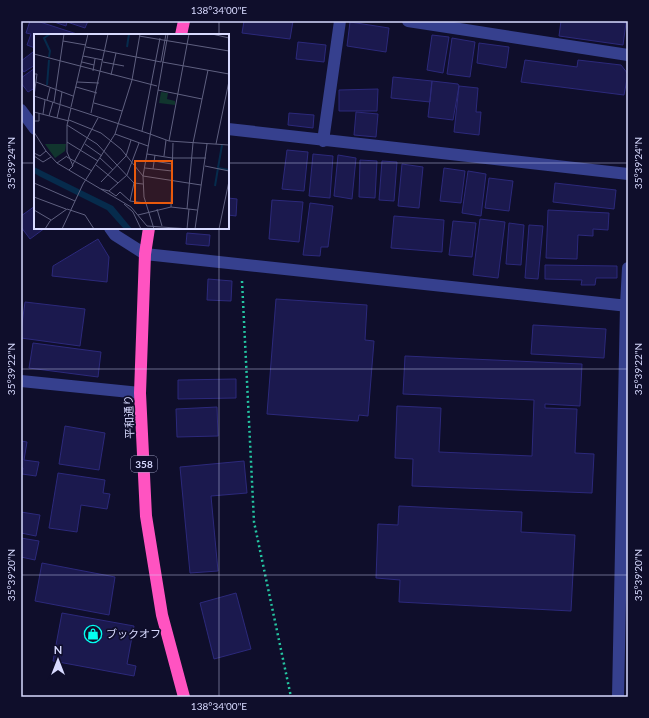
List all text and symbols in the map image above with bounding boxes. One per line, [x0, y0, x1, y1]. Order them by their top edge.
text: 138°34'00"E [191, 4, 247, 16]
inset map [34, 34, 229, 229]
text: 35°39'24"N [5, 137, 17, 189]
text: 35°39'24"N [632, 137, 644, 189]
text: 35°39'22"N [5, 343, 17, 395]
text: 35°39'22"N [632, 343, 644, 395]
street label: 平和通り [121, 395, 136, 439]
road number: 358 [131, 456, 157, 472]
text: 35°39'20"N [5, 549, 17, 601]
text: 35°39'20"N [632, 549, 644, 601]
shop icon: ブックオフ [83, 624, 103, 644]
place label: ブックオフ [106, 627, 161, 640]
north arrow [38, 640, 78, 680]
text: N [54, 643, 62, 656]
text: 138°34'00"E [191, 700, 247, 712]

